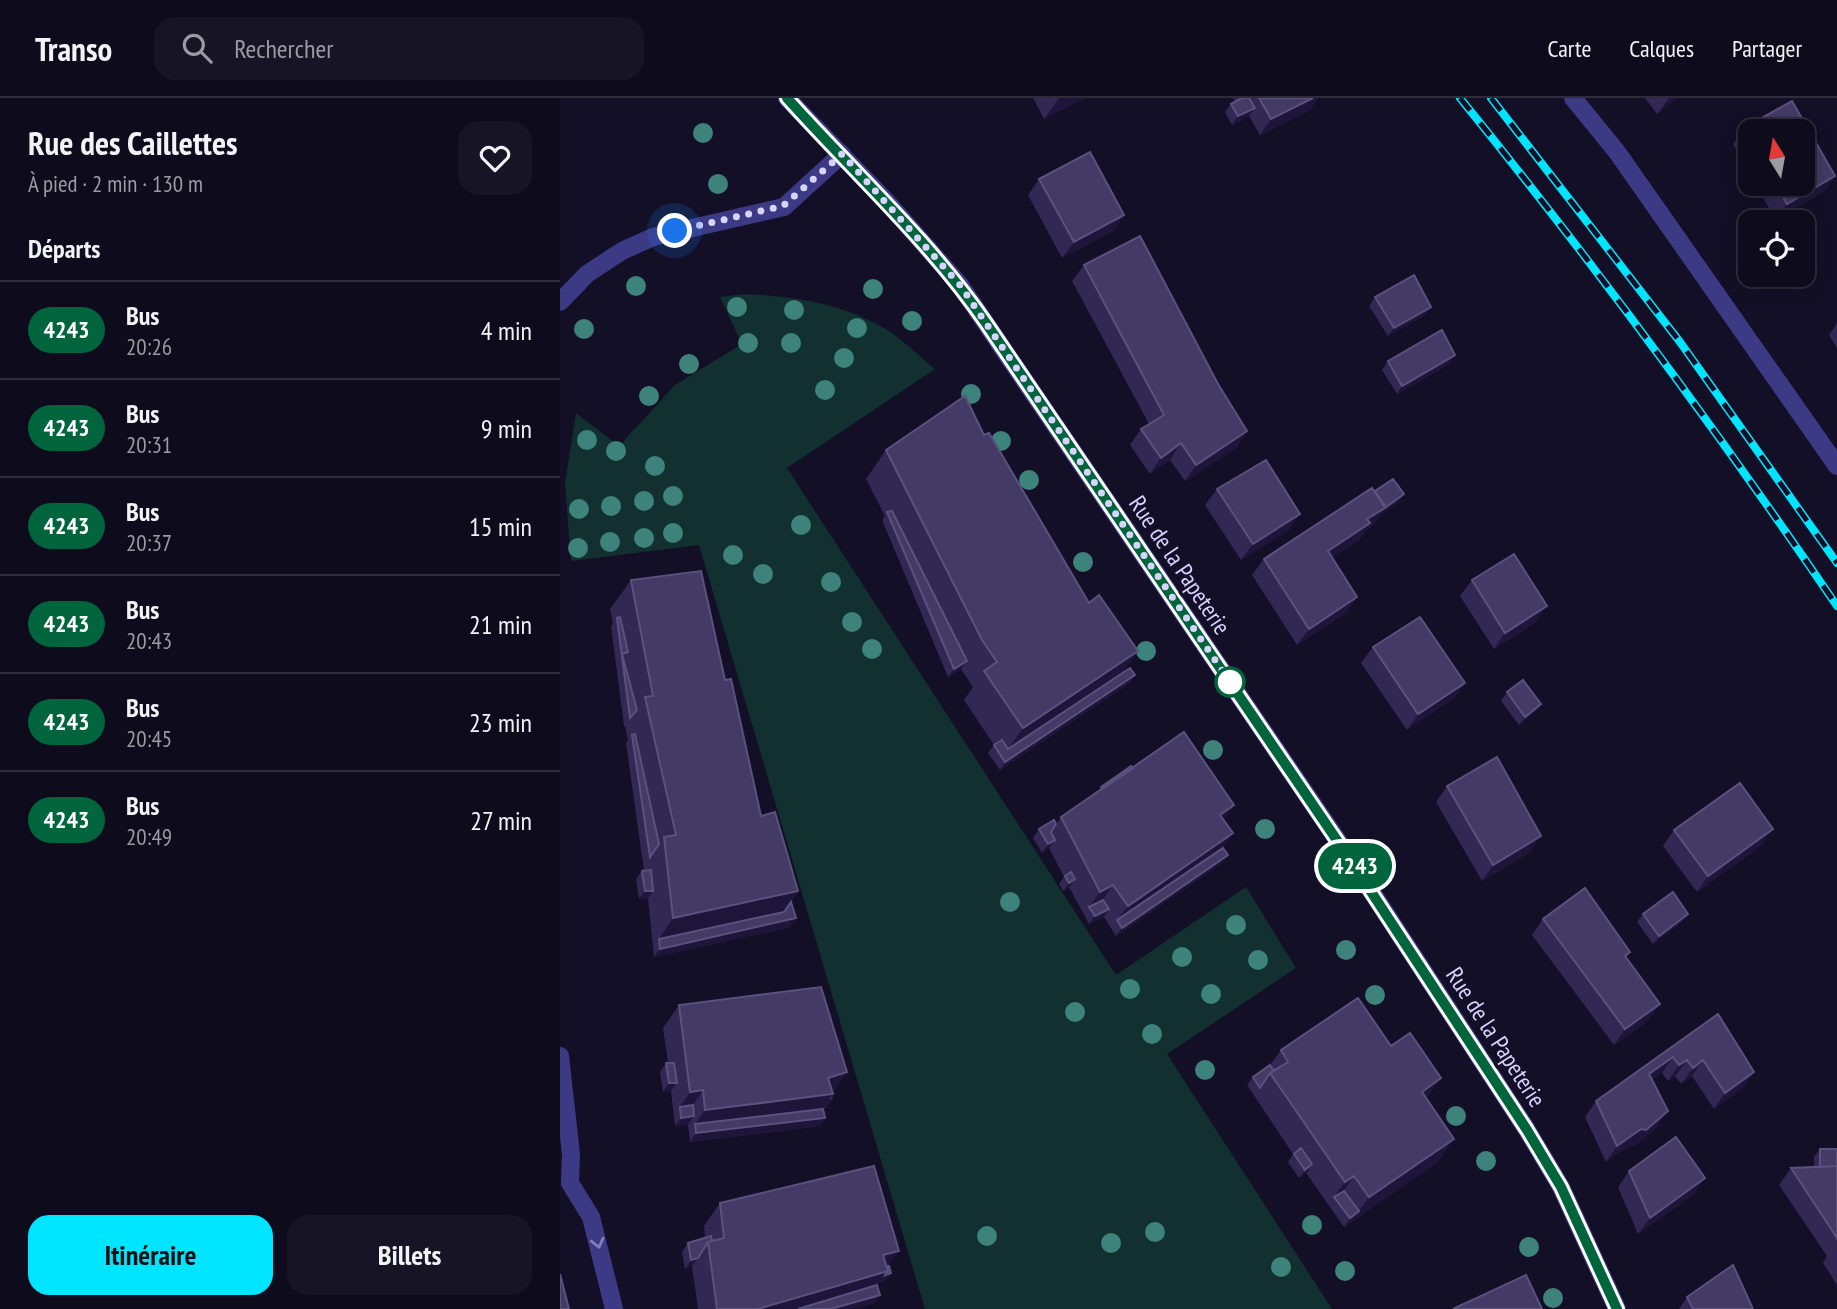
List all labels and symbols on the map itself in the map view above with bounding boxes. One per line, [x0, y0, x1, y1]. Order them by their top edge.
north arrow [1738, 119, 1815, 196]
your location [657, 213, 692, 248]
street label: Rue de la Papeterie [1122, 490, 1238, 640]
unlabelled marker [1215, 667, 1245, 697]
line badge: 4243 [1306, 843, 1404, 889]
street label: Rue de la Papeterie [1439, 961, 1553, 1113]
one-way arrow [590, 1237, 604, 1249]

